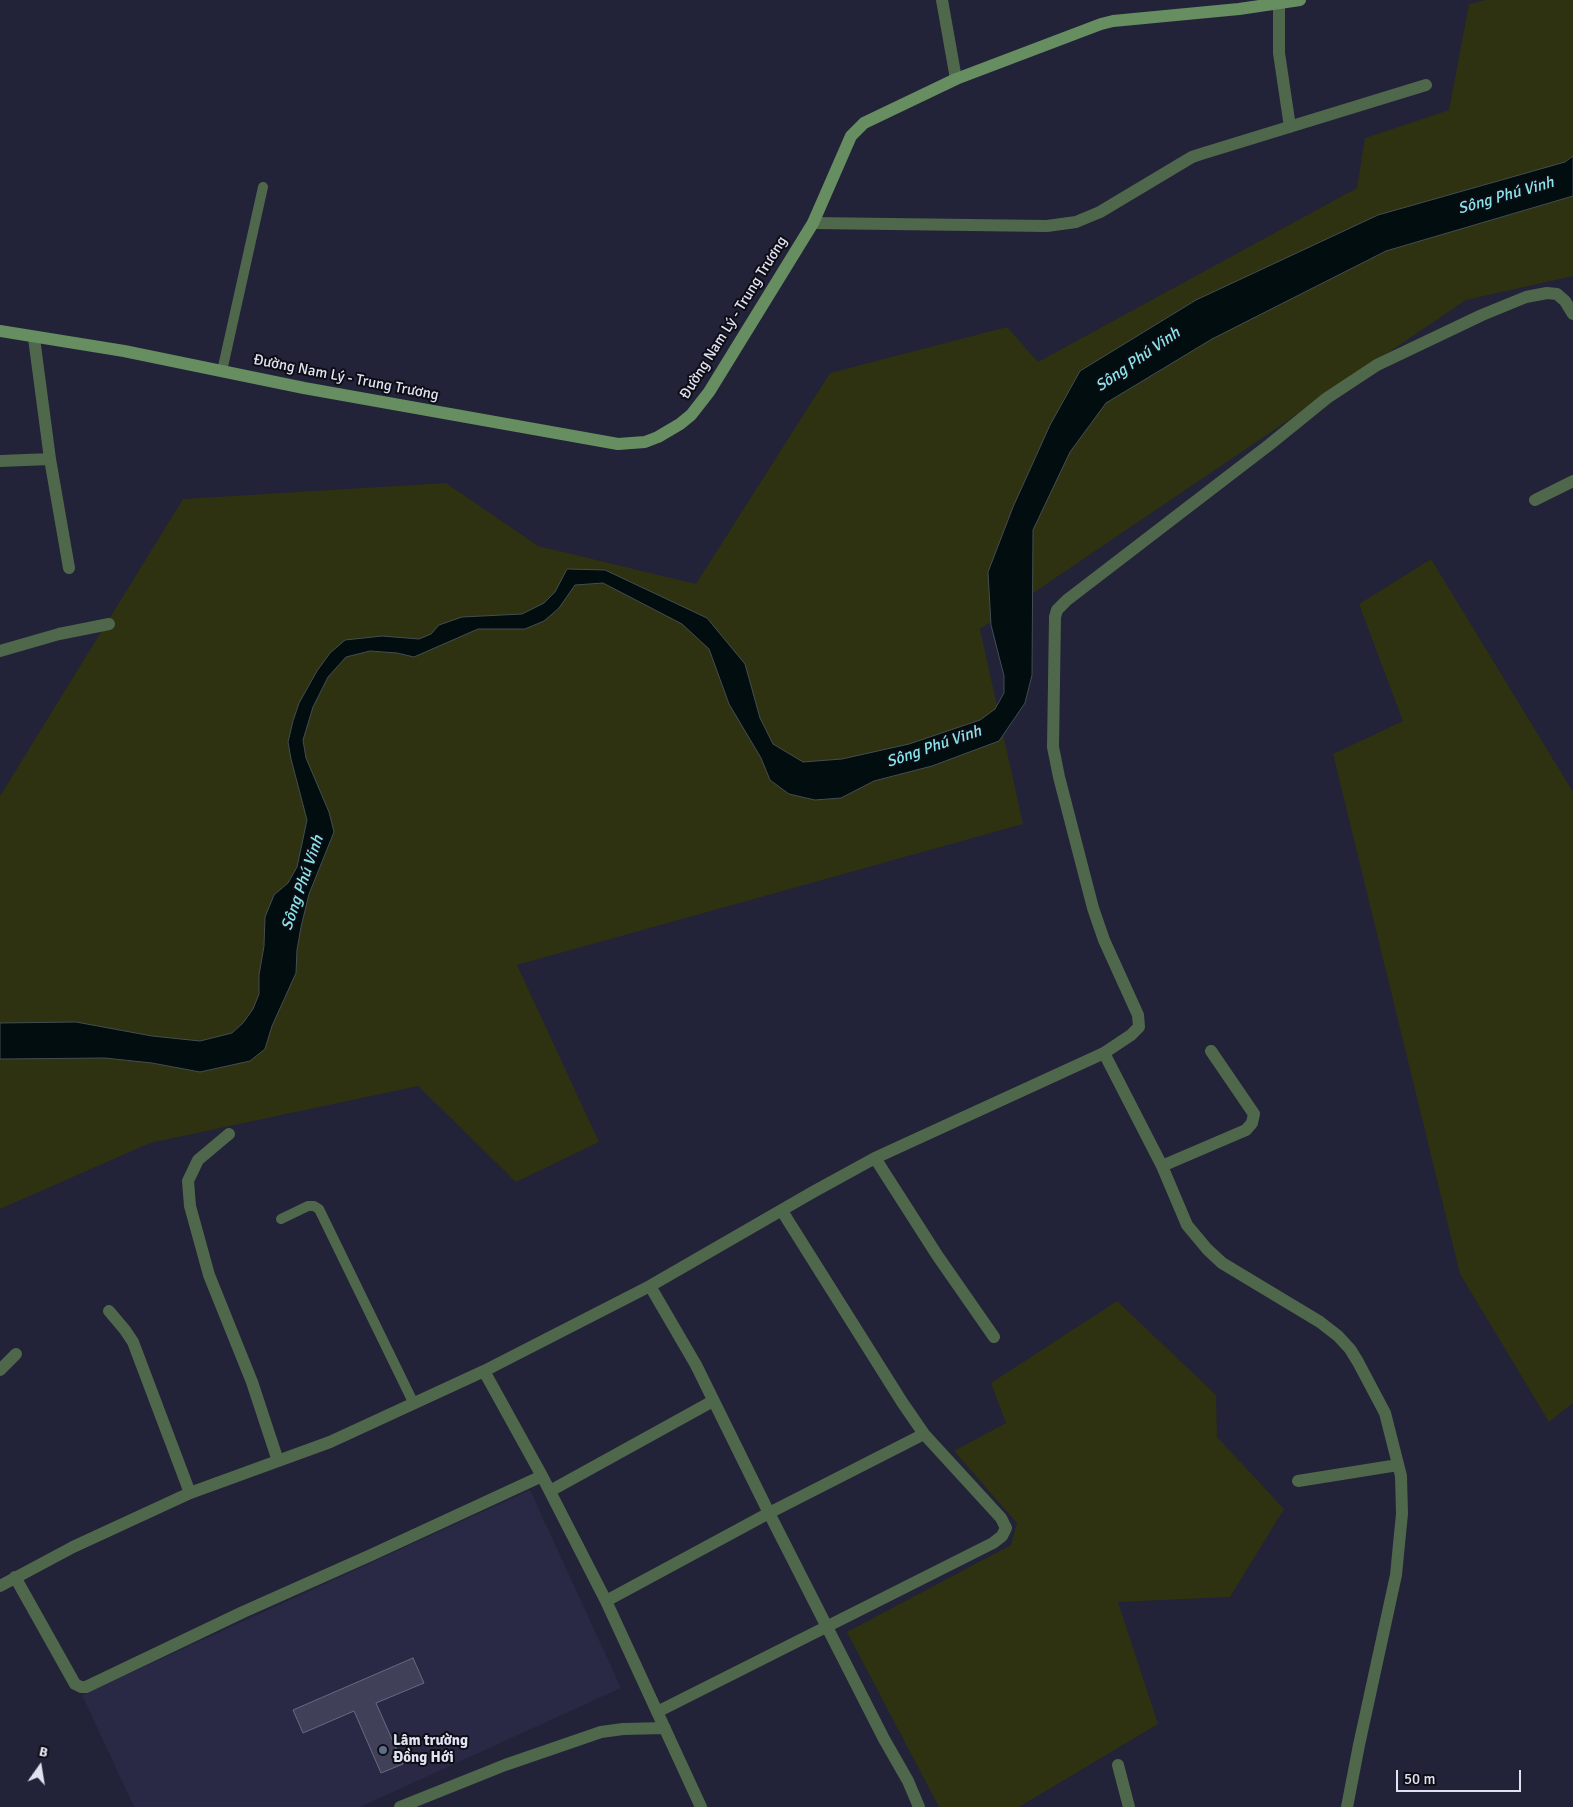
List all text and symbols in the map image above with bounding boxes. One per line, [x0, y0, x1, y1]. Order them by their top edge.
water label: Sông Phú Vinh [1456, 173, 1556, 219]
street label: Đường Nam Lý - Trung Trương [676, 233, 792, 403]
water label: Sông Phú Vinh [1092, 324, 1184, 396]
street label: Đường Nam Lý - Trung Trương [252, 351, 440, 405]
water label: Sông Phú Vinh [884, 722, 984, 772]
water label: Sông Phú Vinh [278, 833, 328, 933]
place label: Lâm trường Đồng Hới [393, 1732, 468, 1767]
north arrow [15, 1742, 65, 1792]
text: B [37, 1743, 50, 1761]
marker: Lâm trường Đồng Hới [377, 1744, 389, 1756]
scale bar [1398, 1760, 1523, 1792]
text: 50 m [1404, 1770, 1435, 1788]

